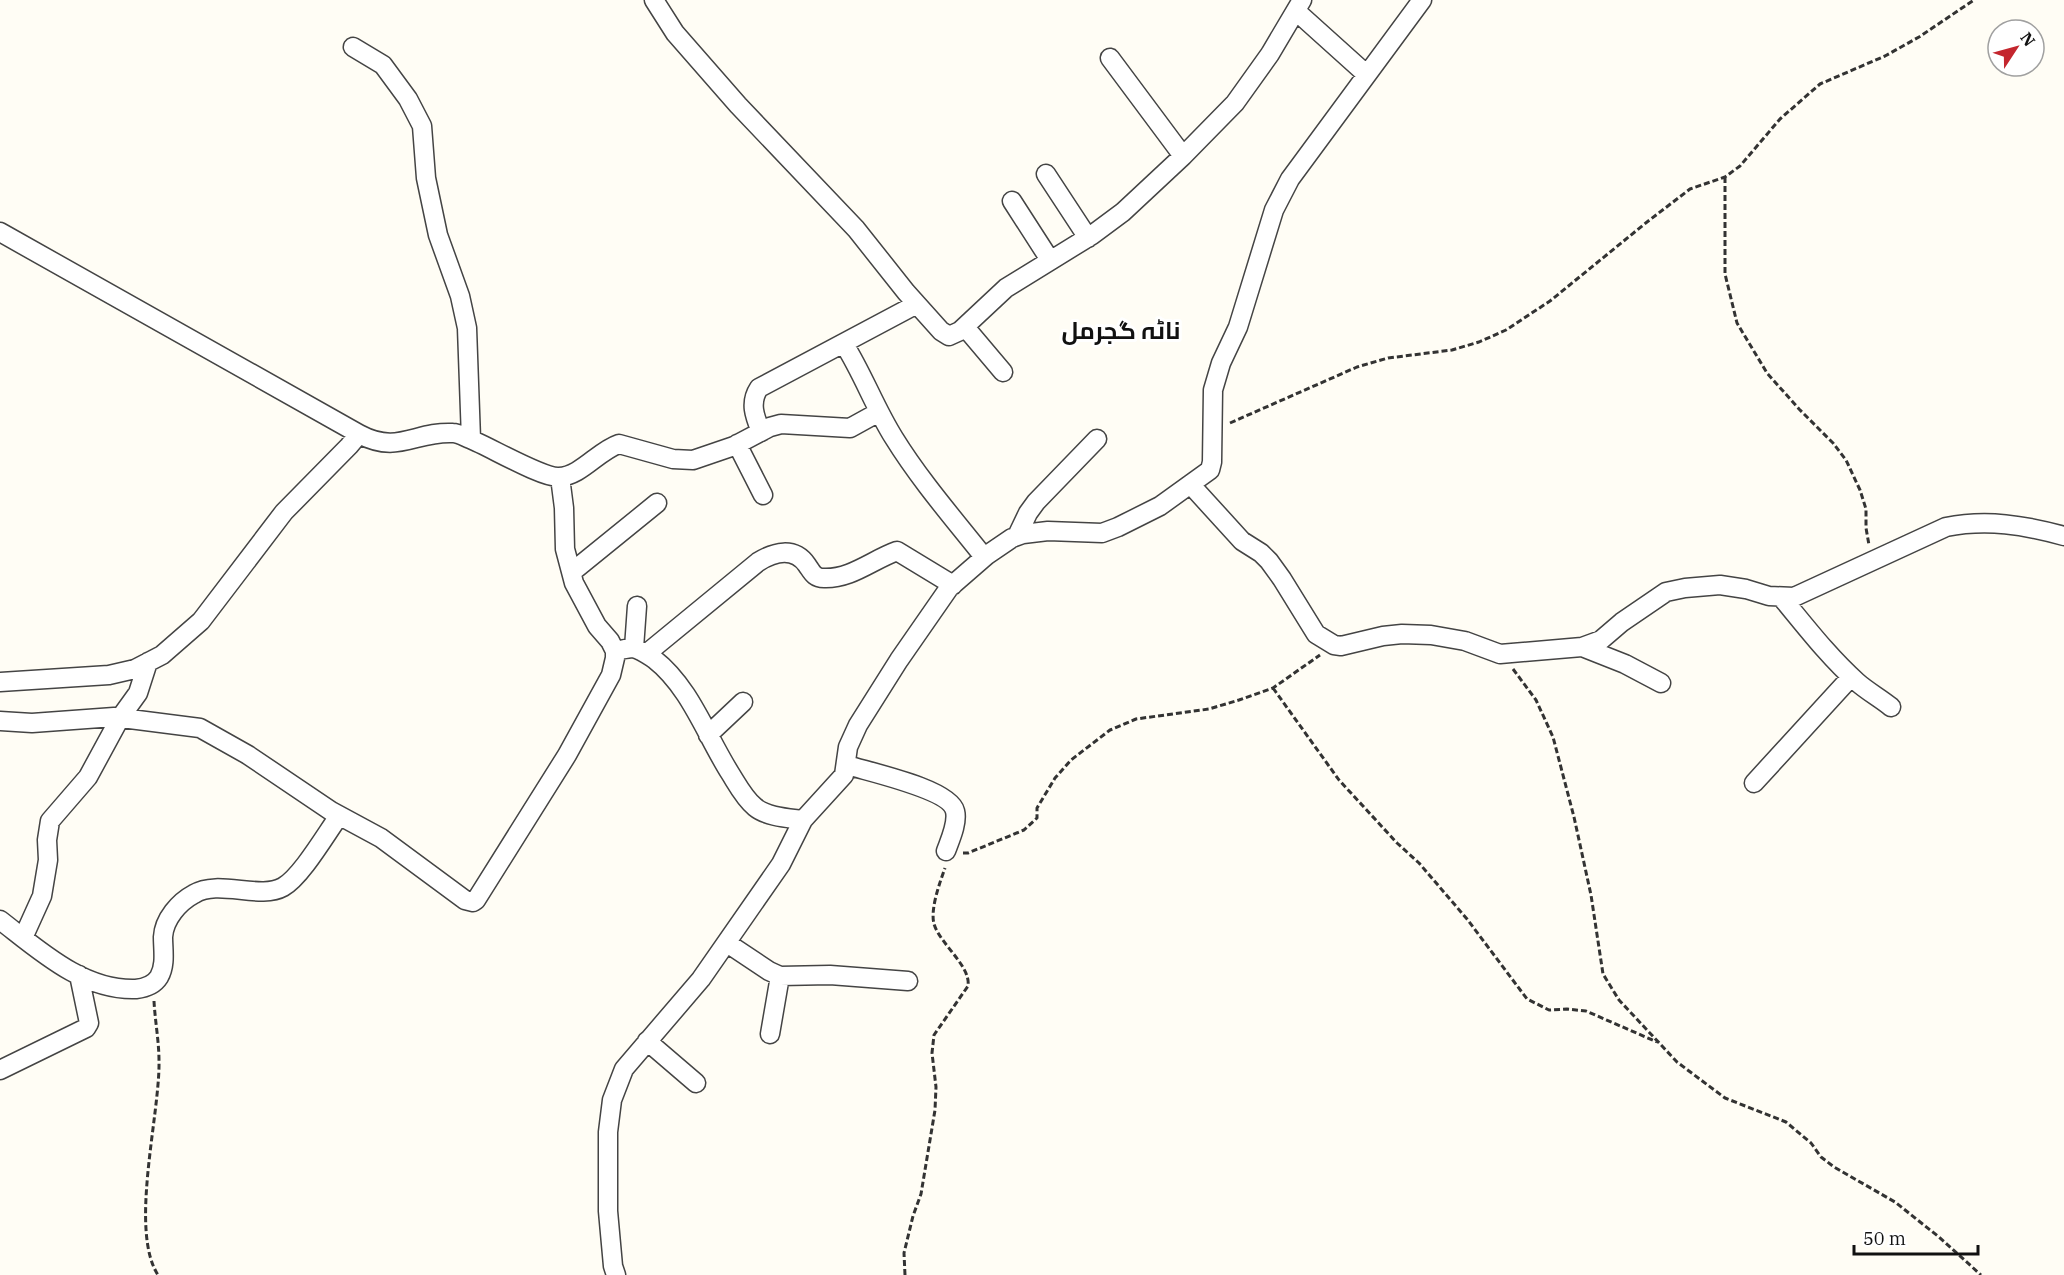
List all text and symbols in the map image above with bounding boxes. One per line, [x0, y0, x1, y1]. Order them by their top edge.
north arrow [1986, 18, 2046, 78]
text: N [2016, 28, 2040, 50]
district label: ناٹہ گجرمل [1061, 314, 1181, 346]
scale bar [1854, 1218, 1978, 1256]
text: 50 m [1863, 1227, 1906, 1250]

